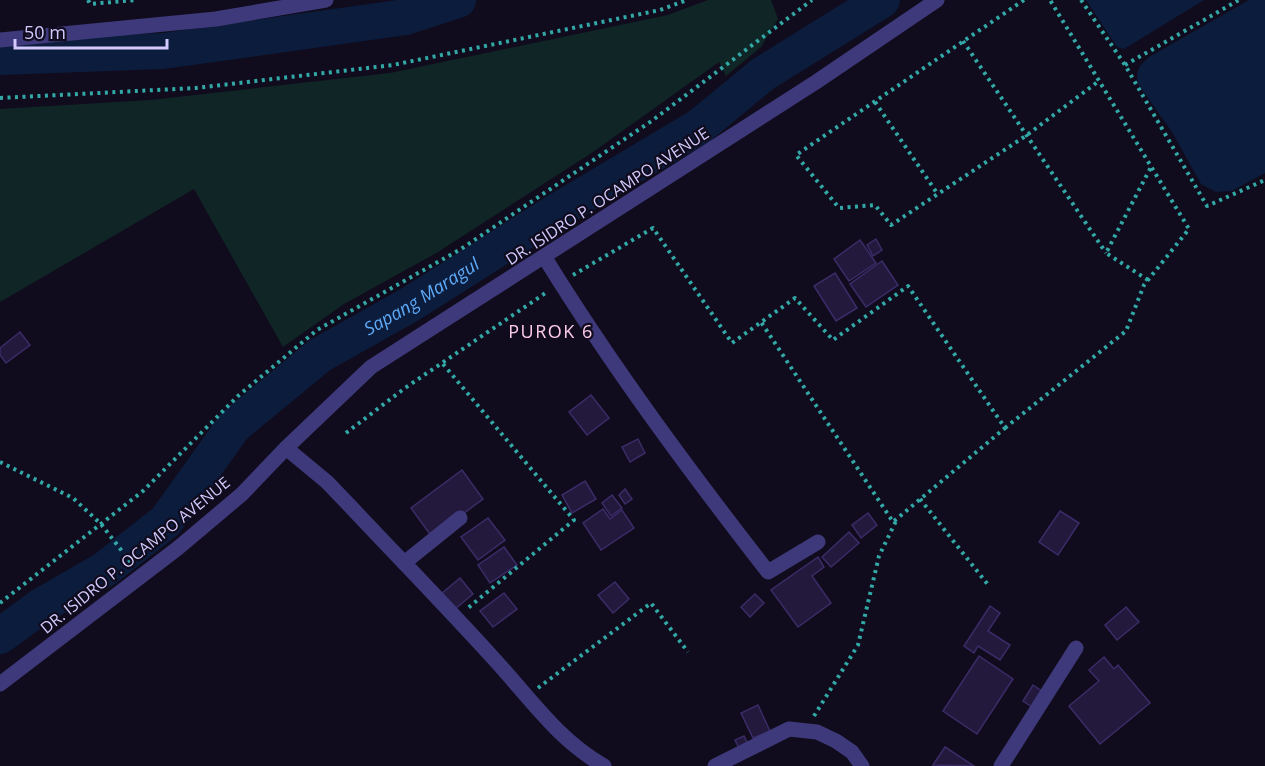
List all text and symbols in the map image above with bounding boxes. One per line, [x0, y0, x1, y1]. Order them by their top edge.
scale bar [15, 12, 166, 50]
text: 50 m [24, 20, 66, 44]
street label: DR. ISIDRO P. OCAMPO AVENUE [501, 122, 713, 270]
water label: Sapang Maragul [359, 251, 484, 340]
district label: PUROK 6 [508, 319, 594, 343]
street label: DR. ISIDRO P. OCAMPO AVENUE [36, 472, 234, 638]

